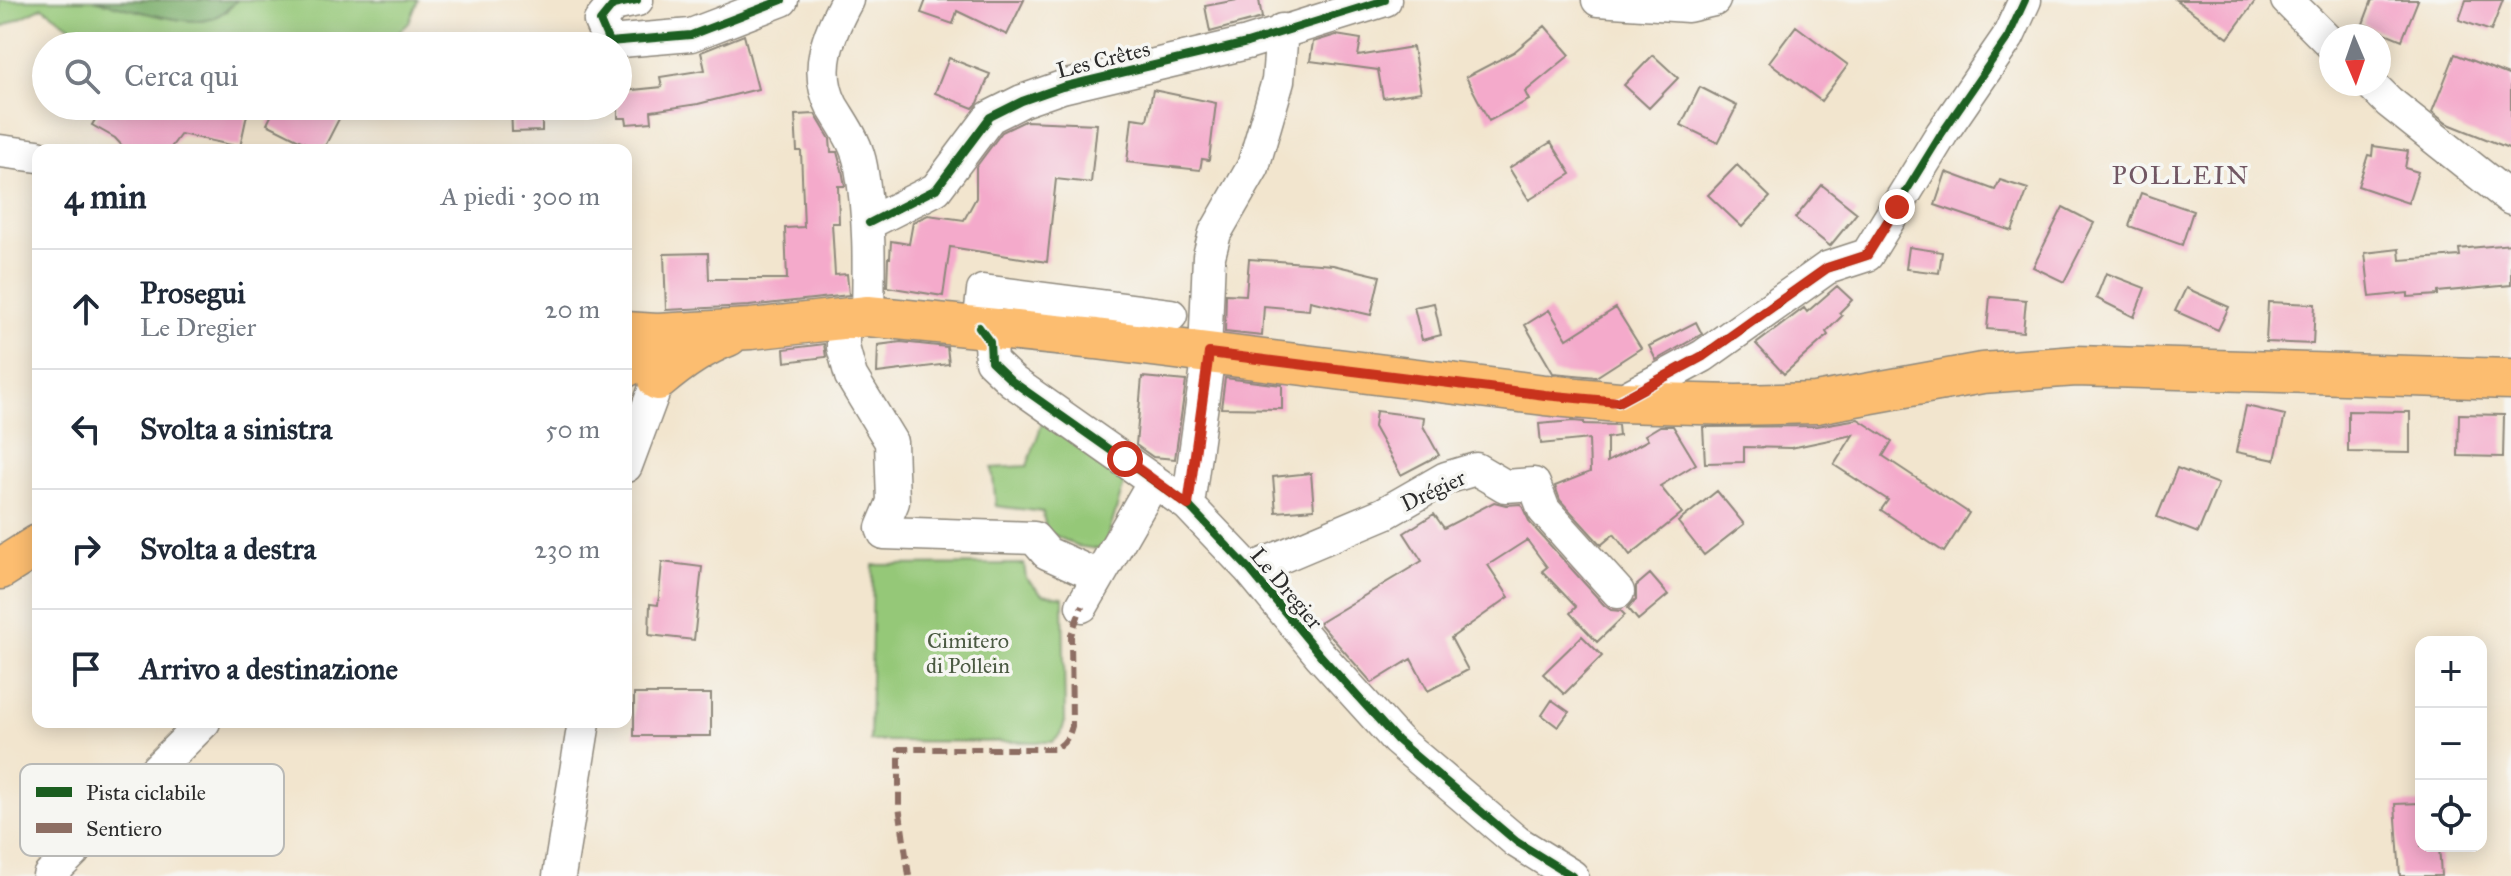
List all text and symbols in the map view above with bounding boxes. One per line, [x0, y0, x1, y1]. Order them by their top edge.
north arrow [2319, 24, 2391, 96]
search box [32, 32, 632, 120]
street label: Les Crêtes [1054, 35, 1153, 84]
icon: search [60, 54, 104, 98]
text: Cerca qui [124, 58, 238, 94]
district label: POLLEIN [2112, 159, 2250, 191]
text: 4 min [64, 176, 147, 217]
text: A piedi · 300 m [441, 180, 600, 212]
route end [1879, 189, 1915, 225]
text: Prosegui [140, 275, 245, 311]
icon: ahead [64, 287, 108, 331]
text: 20 m [545, 293, 600, 325]
text: Le Dregier [140, 311, 256, 343]
icon: left [64, 407, 108, 451]
text: Svolta a sinistra [140, 411, 332, 447]
text: 50 m [545, 413, 600, 445]
route start [1107, 441, 1143, 477]
street label: Drégier [1397, 463, 1471, 517]
icon: right [64, 527, 108, 571]
text: Svolta a destra [140, 531, 316, 567]
text: 230 m [534, 533, 600, 565]
street label: Le Dregier [1245, 542, 1329, 635]
park label: Cimitero di Pollein [926, 627, 1010, 679]
map controls [2415, 636, 2487, 852]
button: + [2415, 636, 2487, 708]
icon: arrive [64, 647, 108, 691]
text: Arrivo a destinazione [140, 651, 398, 687]
button: − [2415, 708, 2487, 780]
legend [20, 764, 284, 856]
text: Pista ciclabile [86, 779, 206, 806]
button: locate [2415, 780, 2487, 852]
text: Sentiero [86, 815, 162, 842]

